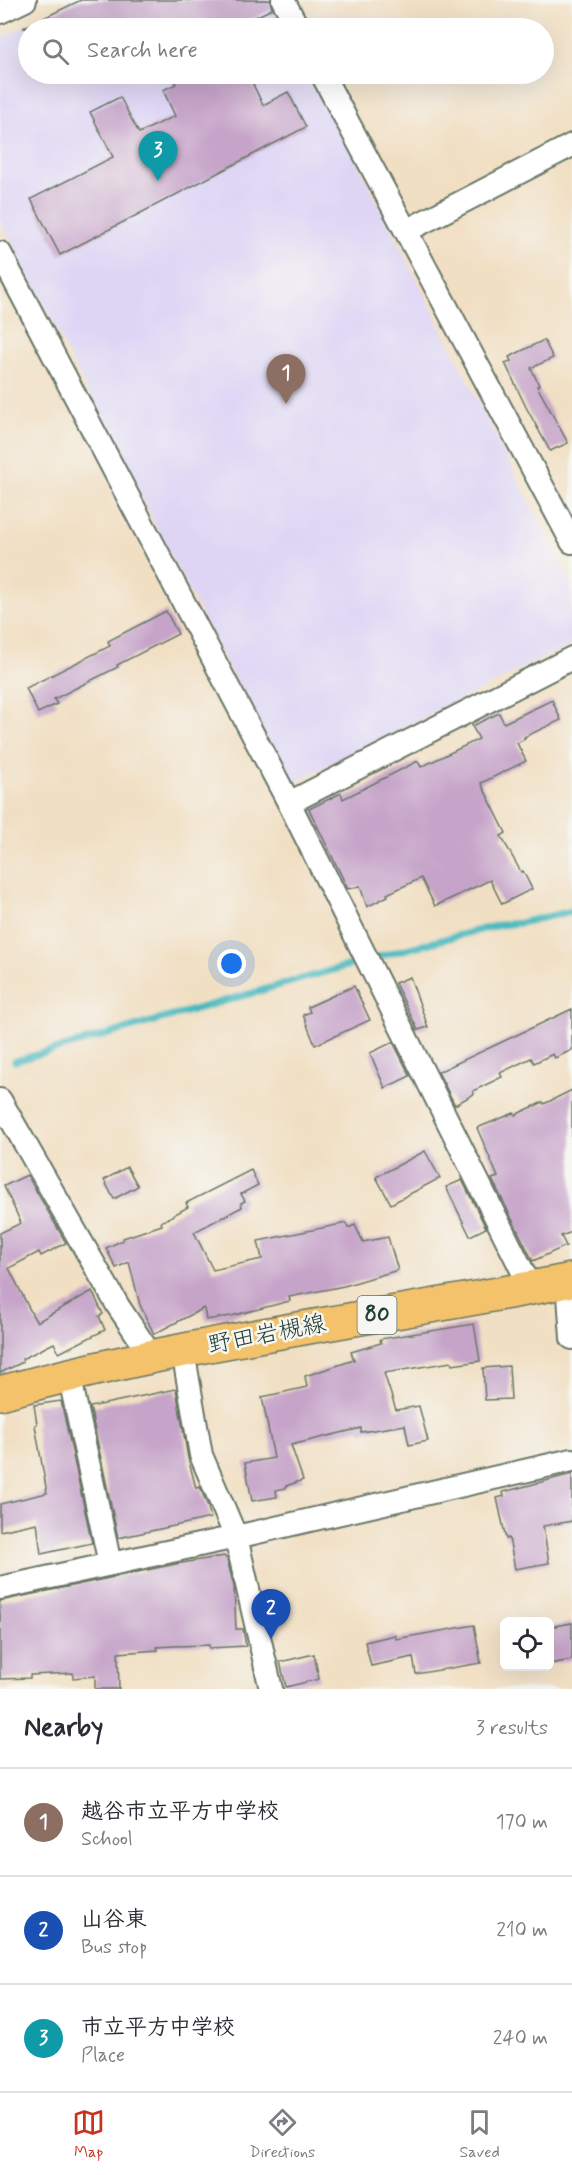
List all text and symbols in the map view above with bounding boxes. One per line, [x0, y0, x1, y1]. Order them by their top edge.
search box [18, 18, 554, 84]
icon: search [39, 35, 72, 68]
text: Search here [87, 37, 198, 65]
pin: 3 [138, 132, 178, 181]
pin: 1 [266, 354, 306, 404]
your location [217, 949, 246, 978]
road number: 80 [358, 1296, 397, 1334]
street label: 野田岩槻線 [205, 1308, 329, 1362]
pin: 2 [252, 1590, 290, 1639]
map controls [500, 1617, 554, 1671]
button: locate [500, 1617, 554, 1671]
text: Nearby [24, 1711, 103, 1745]
text: 3 results [476, 1715, 548, 1742]
text: 越谷市立平方中学校 [81, 1798, 279, 1826]
text: 1 [39, 1809, 48, 1836]
text: 170 m [496, 1809, 548, 1836]
text: School [81, 1826, 133, 1853]
text: 山谷東 [81, 1906, 147, 1934]
text: 2 [39, 1917, 48, 1944]
text: 210 m [496, 1917, 548, 1944]
text: Bus stop [81, 1934, 147, 1961]
text: 市立平方中学校 [81, 2014, 235, 2042]
text: 3 [39, 2025, 48, 2052]
text: 240 m [493, 2025, 548, 2052]
text: Place [81, 2042, 125, 2069]
tab: Map [72, 2106, 105, 2163]
tab: Directions [249, 2106, 315, 2163]
tab: Saved [459, 2106, 500, 2163]

